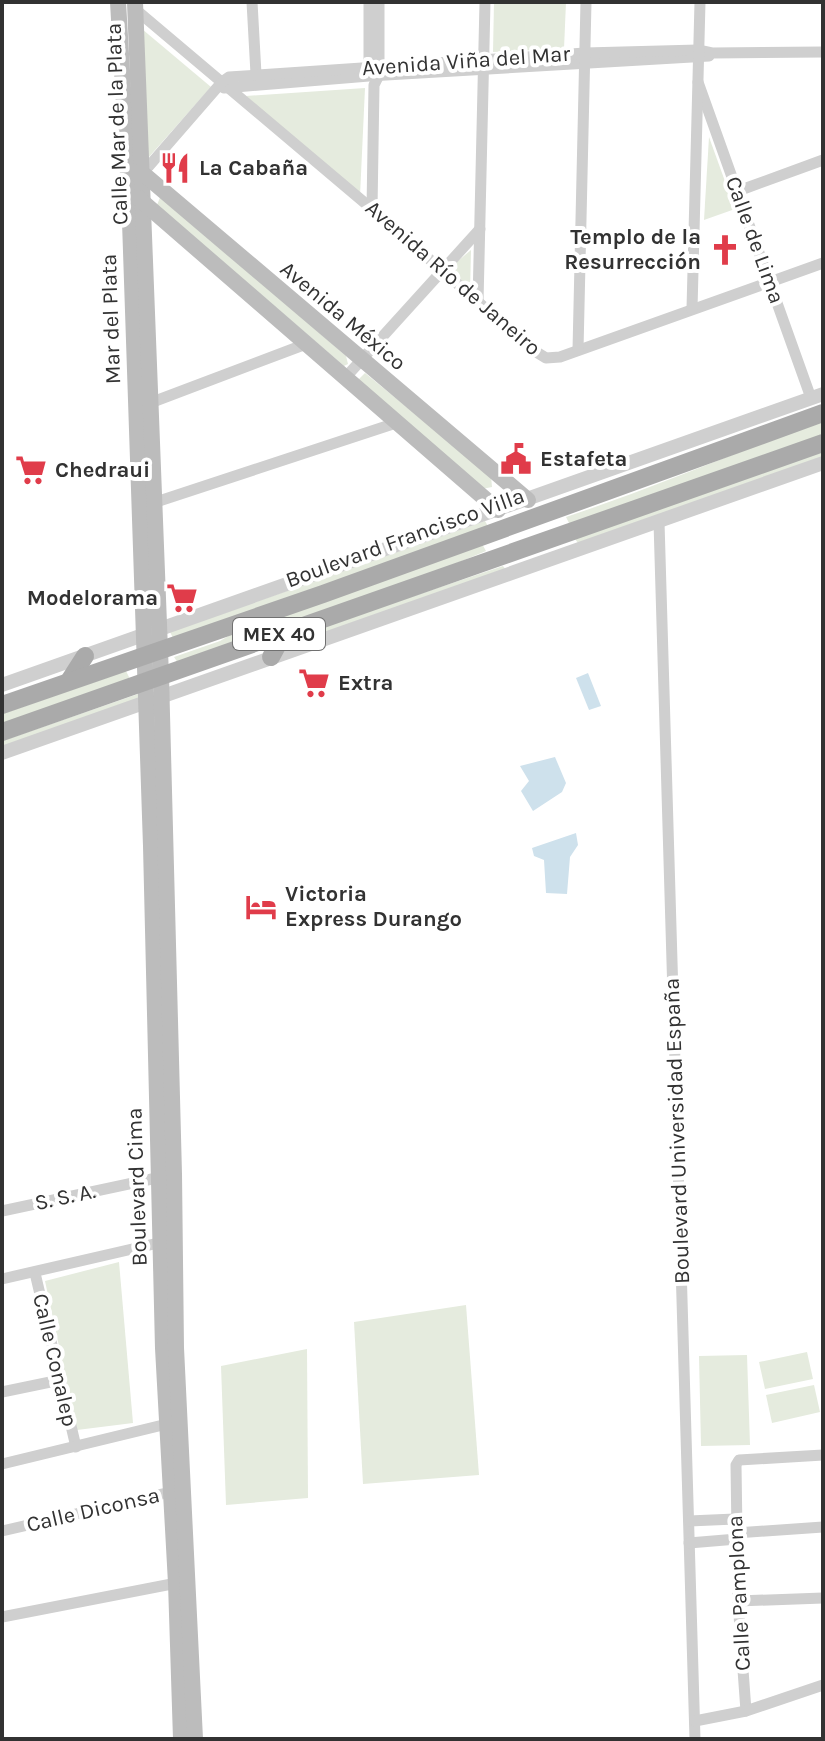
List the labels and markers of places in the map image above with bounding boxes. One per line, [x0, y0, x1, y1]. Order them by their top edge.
restaurant icon: La Cabaña [158, 151, 192, 185]
place label: La Cabaña [199, 155, 308, 181]
place label: Templo de la Resurrección [564, 224, 701, 275]
church icon: Templo de la Resurrección [708, 233, 742, 267]
public building icon: Estafeta [499, 442, 533, 476]
place label: Estafeta [540, 446, 627, 472]
supermarket icon: Chedraui [14, 453, 48, 487]
place label: Chedraui [55, 457, 150, 483]
supermarket icon: Modelorama [165, 581, 199, 615]
place label: Modelorama [27, 585, 158, 611]
supermarket icon: Extra [297, 666, 331, 700]
place label: Extra [338, 670, 393, 696]
place label: Victoria Express Durango [285, 881, 462, 932]
hotel icon: Victoria Express Durango [244, 890, 278, 924]

